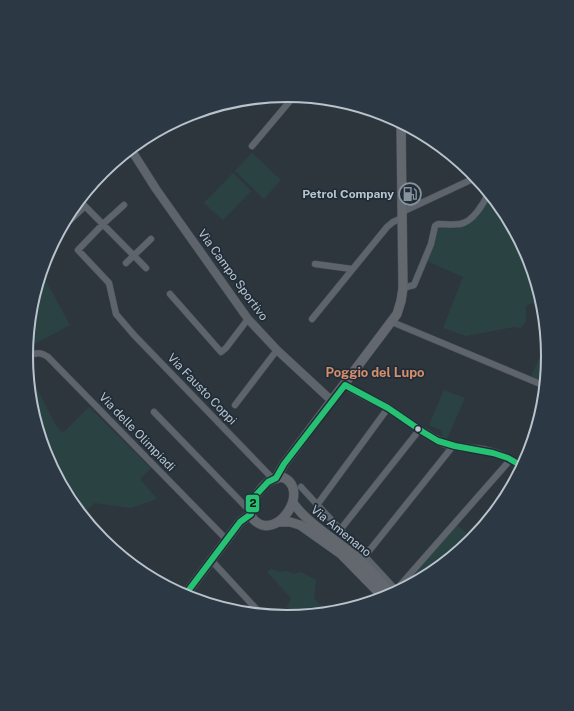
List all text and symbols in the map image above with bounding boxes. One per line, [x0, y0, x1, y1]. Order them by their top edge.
fuel station icon: Petrol Company [397, 181, 423, 207]
place label: Petrol Company [302, 187, 394, 201]
street label: Via Campo Sportivo [195, 227, 271, 324]
street label: Via Fausto Coppi [164, 350, 240, 428]
district label: Poggio del Lupo [325, 365, 425, 380]
street label: Via delle Olimpiadi [96, 390, 178, 474]
unlabelled marker [413, 424, 423, 434]
line badge: 2 [245, 494, 260, 513]
text: 2 [250, 497, 257, 509]
street label: Via Amenano [308, 502, 374, 560]

